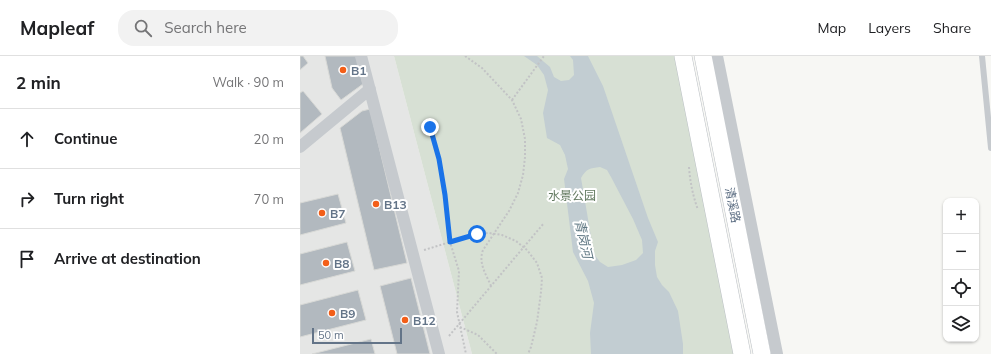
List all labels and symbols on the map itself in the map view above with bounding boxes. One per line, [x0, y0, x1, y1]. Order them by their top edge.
place label: B1 [351, 63, 366, 78]
marker: B1 [338, 65, 348, 75]
route end [421, 118, 439, 136]
street label: 清溪路 [722, 186, 744, 224]
park label: 水景公园 [548, 188, 596, 203]
place label: B13 [384, 197, 407, 212]
marker: B13 [371, 199, 381, 209]
place label: B7 [330, 206, 345, 221]
marker: B7 [317, 208, 327, 218]
water label: 青岗河 [572, 218, 597, 263]
route start [468, 225, 486, 243]
place label: B8 [334, 256, 349, 271]
marker: B8 [321, 258, 331, 268]
place label: B9 [340, 306, 355, 321]
marker: B9 [327, 308, 337, 318]
place label: B12 [413, 313, 436, 328]
marker: B12 [400, 315, 410, 325]
scale bar [312, 326, 402, 345]

